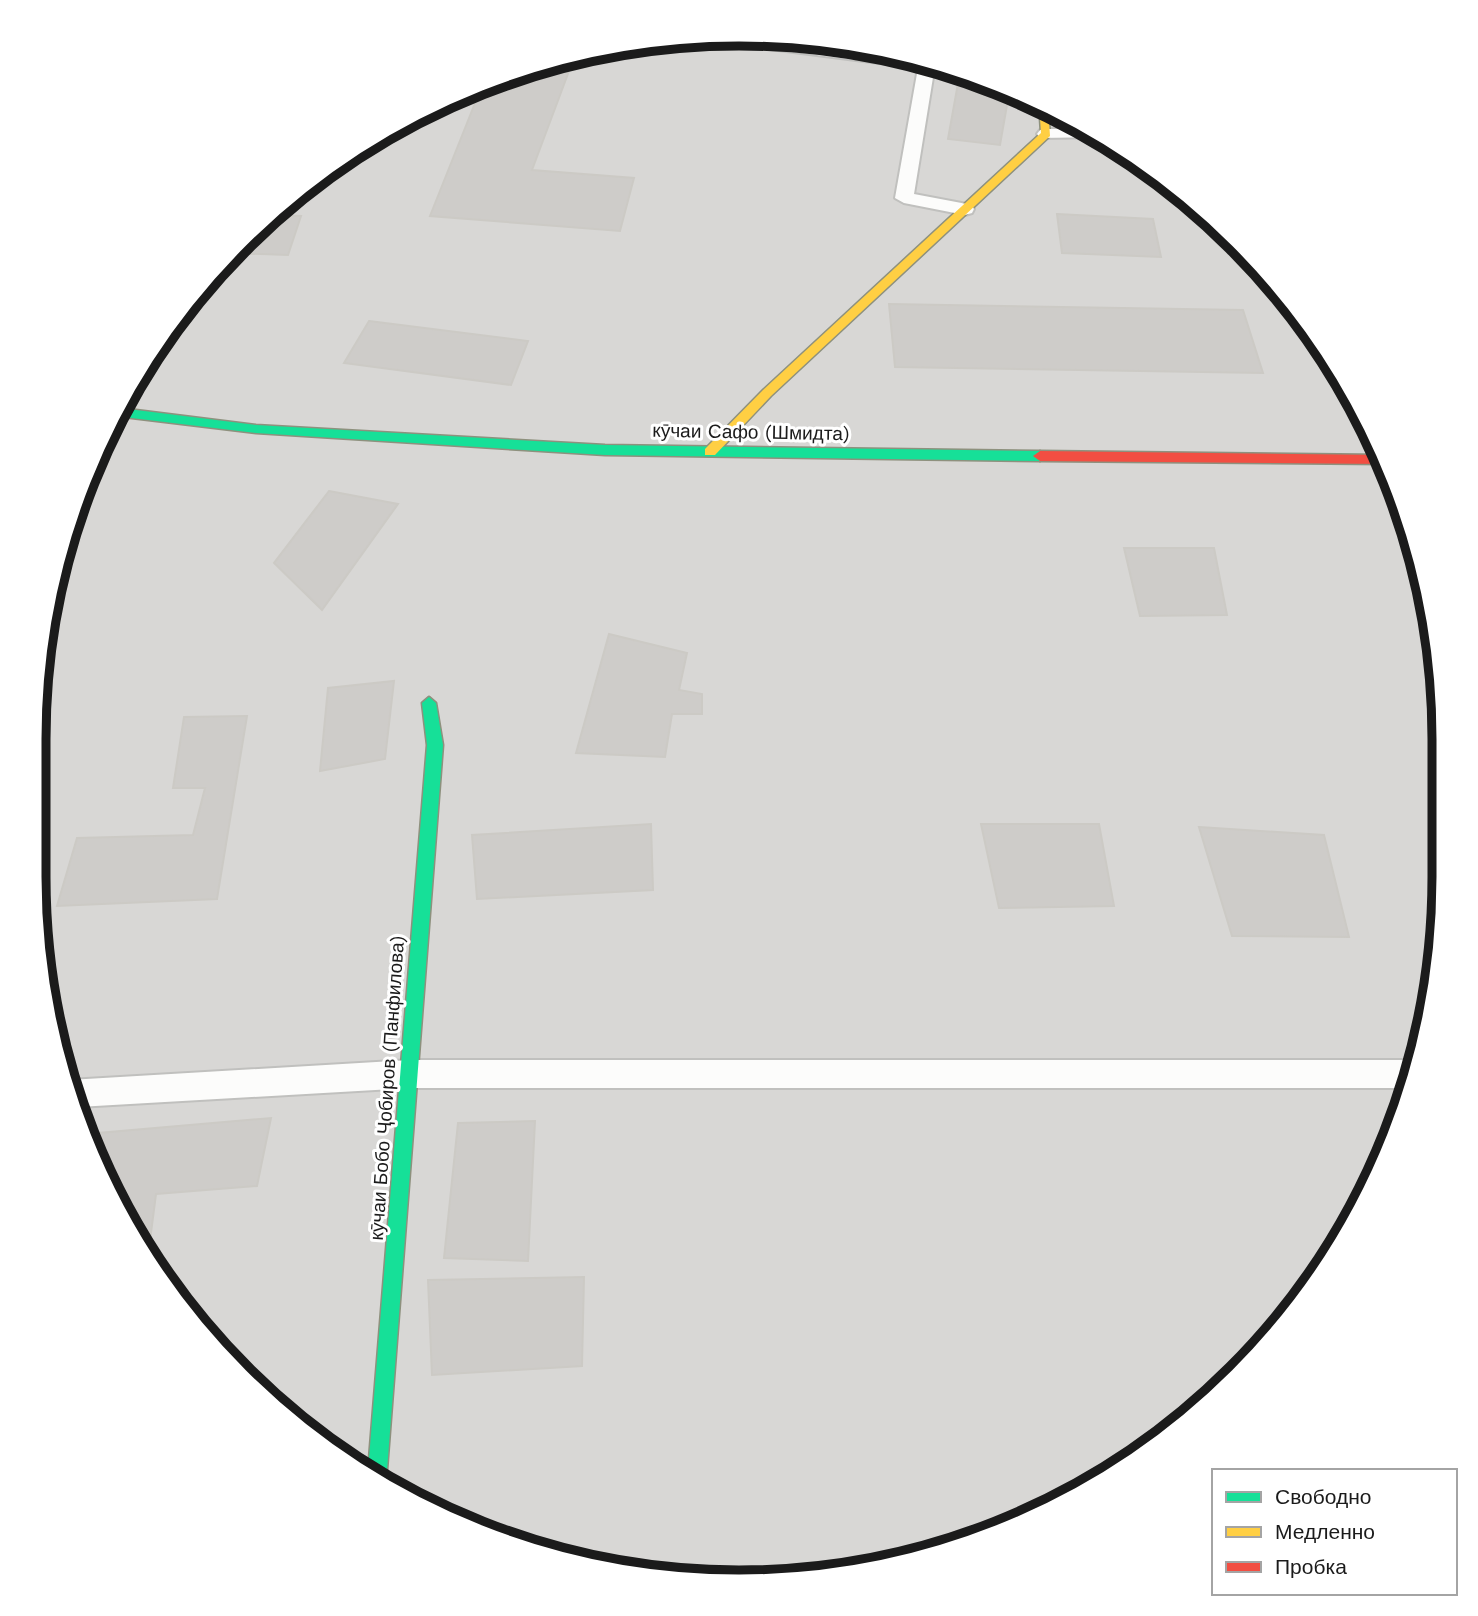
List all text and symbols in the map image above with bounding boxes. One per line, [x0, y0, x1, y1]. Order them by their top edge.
street label: кӯчаи Сафо (Шмидта) [652, 419, 850, 445]
street label: кӯчаи Бобо Ҷобиров (Панфилова) [365, 935, 409, 1241]
legend [1212, 1469, 1457, 1595]
text: Свободно [1275, 1484, 1372, 1509]
text: Медленно [1275, 1519, 1375, 1544]
text: Пробка [1275, 1554, 1347, 1579]

